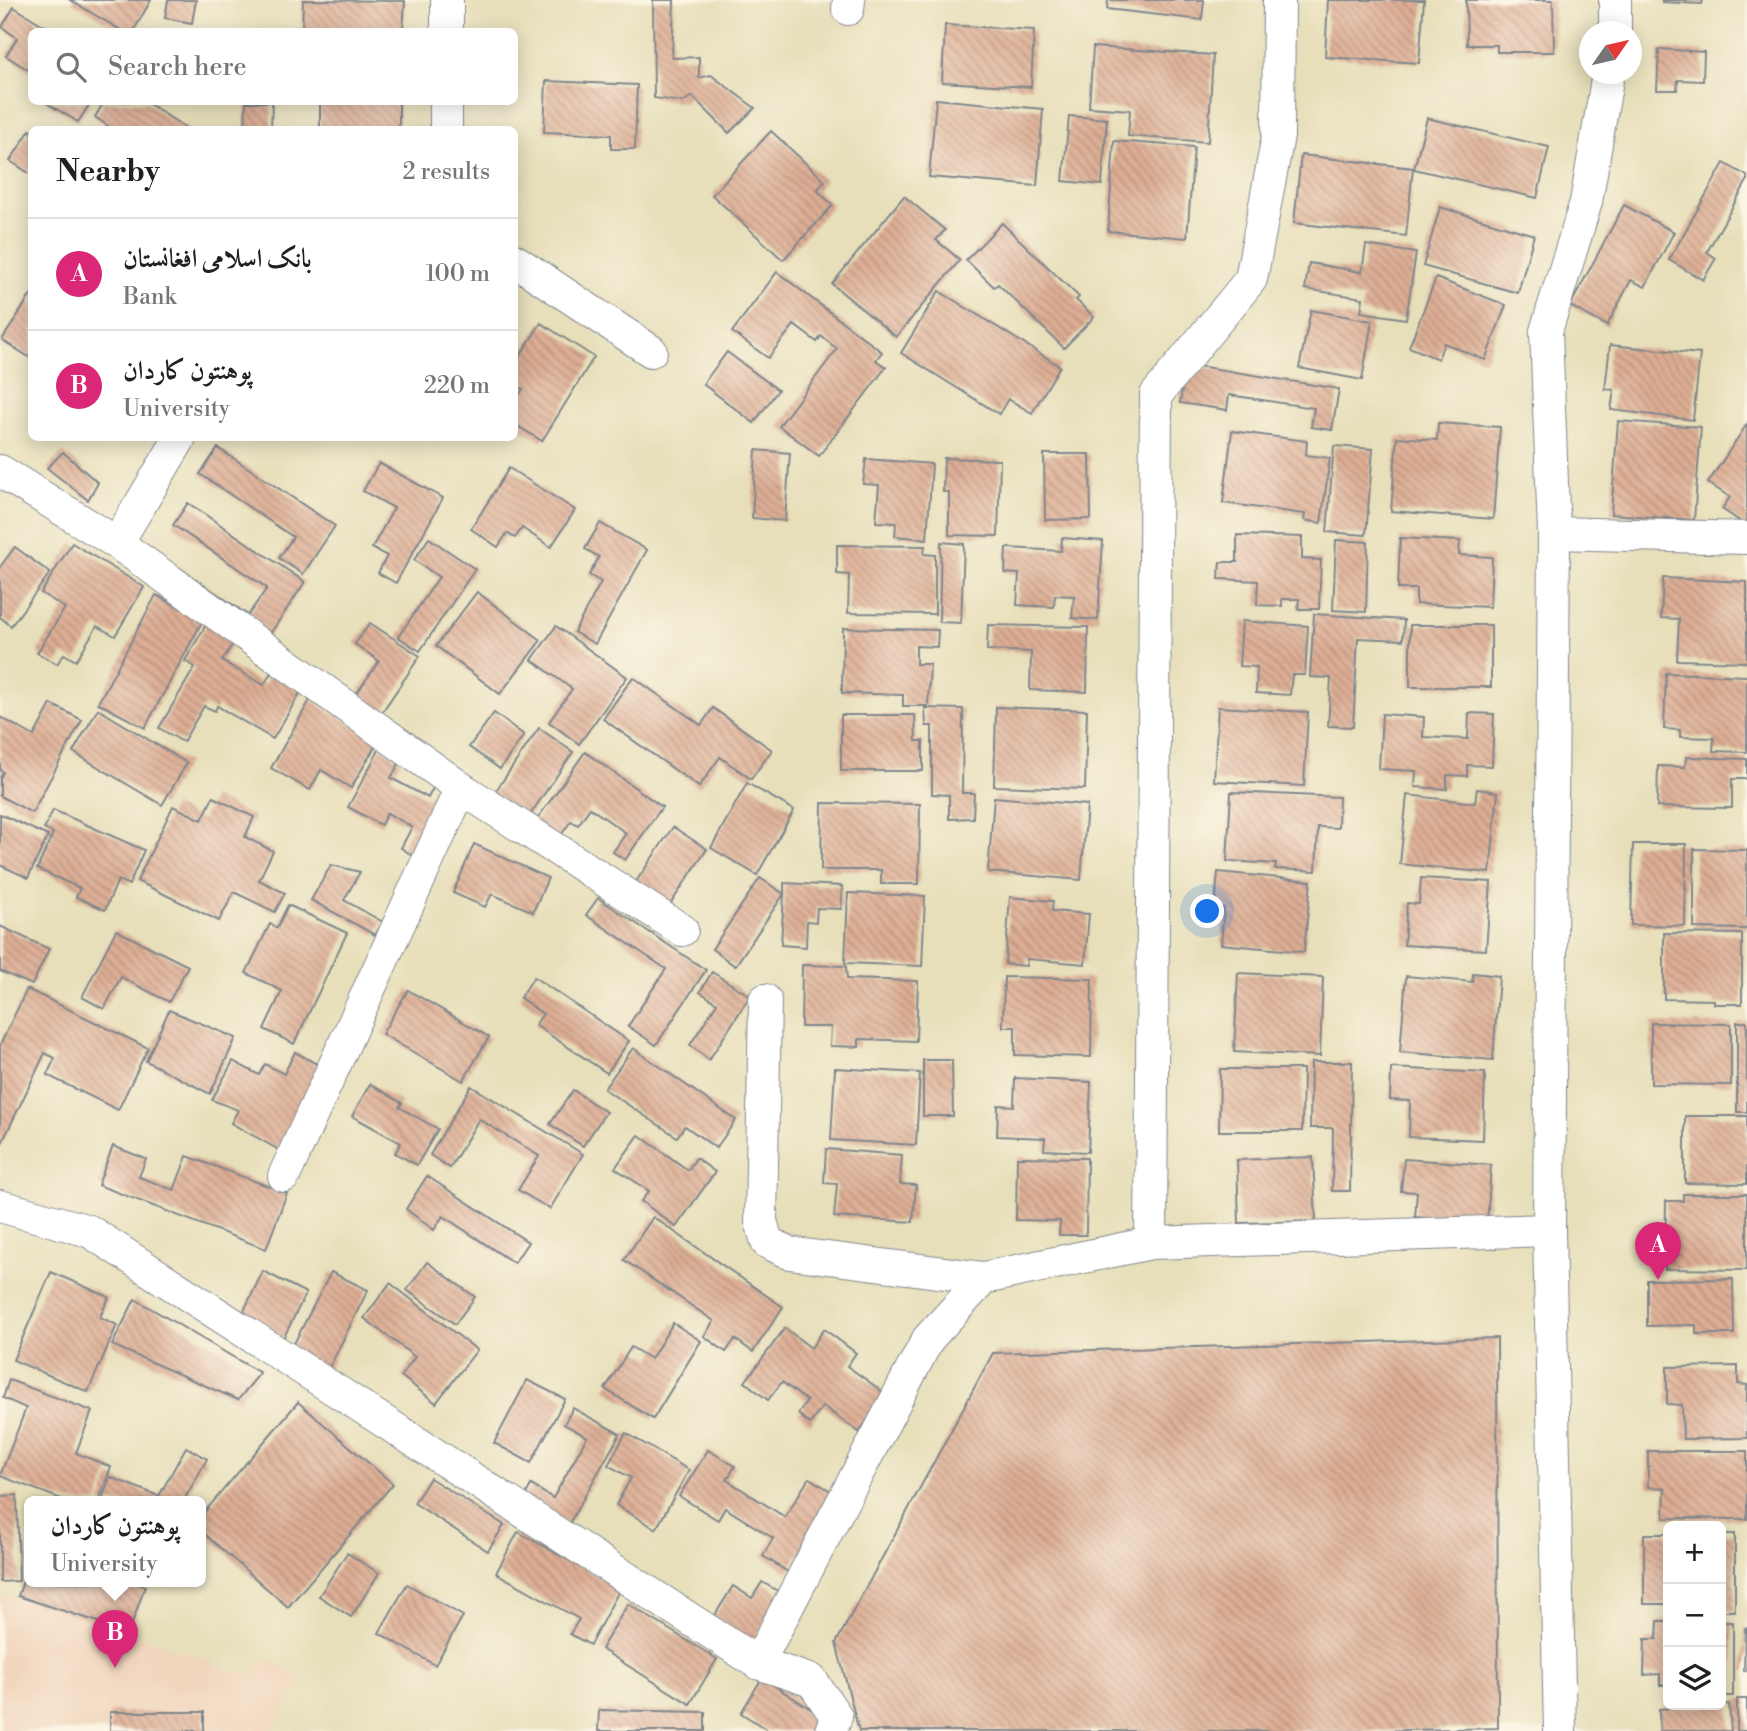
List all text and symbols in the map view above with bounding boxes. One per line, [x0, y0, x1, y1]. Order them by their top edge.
north arrow [1579, 21, 1642, 84]
search box [28, 28, 518, 105]
icon: search [52, 48, 90, 86]
text: Search here [108, 51, 247, 83]
text: Nearby [56, 153, 160, 191]
text: 2 results [403, 158, 490, 186]
text: بانک اسلامی افغانستان [123, 243, 312, 275]
text: A [71, 260, 87, 288]
text: 100 m [425, 260, 490, 288]
text: Bank [123, 283, 177, 311]
text: پوهنتون کاردان [123, 355, 252, 387]
text: B [70, 372, 88, 400]
text: 220 m [424, 372, 490, 400]
text: University [123, 395, 230, 423]
your location [1190, 894, 1224, 928]
pin: A [1635, 1222, 1681, 1280]
popup [24, 1496, 206, 1587]
text: پوهنتون کاردان [50, 1510, 180, 1542]
map controls [1663, 1521, 1726, 1710]
button: + [1663, 1521, 1726, 1584]
text: University [50, 1550, 158, 1578]
button: − [1663, 1584, 1726, 1647]
pin: B [92, 1610, 138, 1668]
button: layers [1663, 1647, 1726, 1710]

